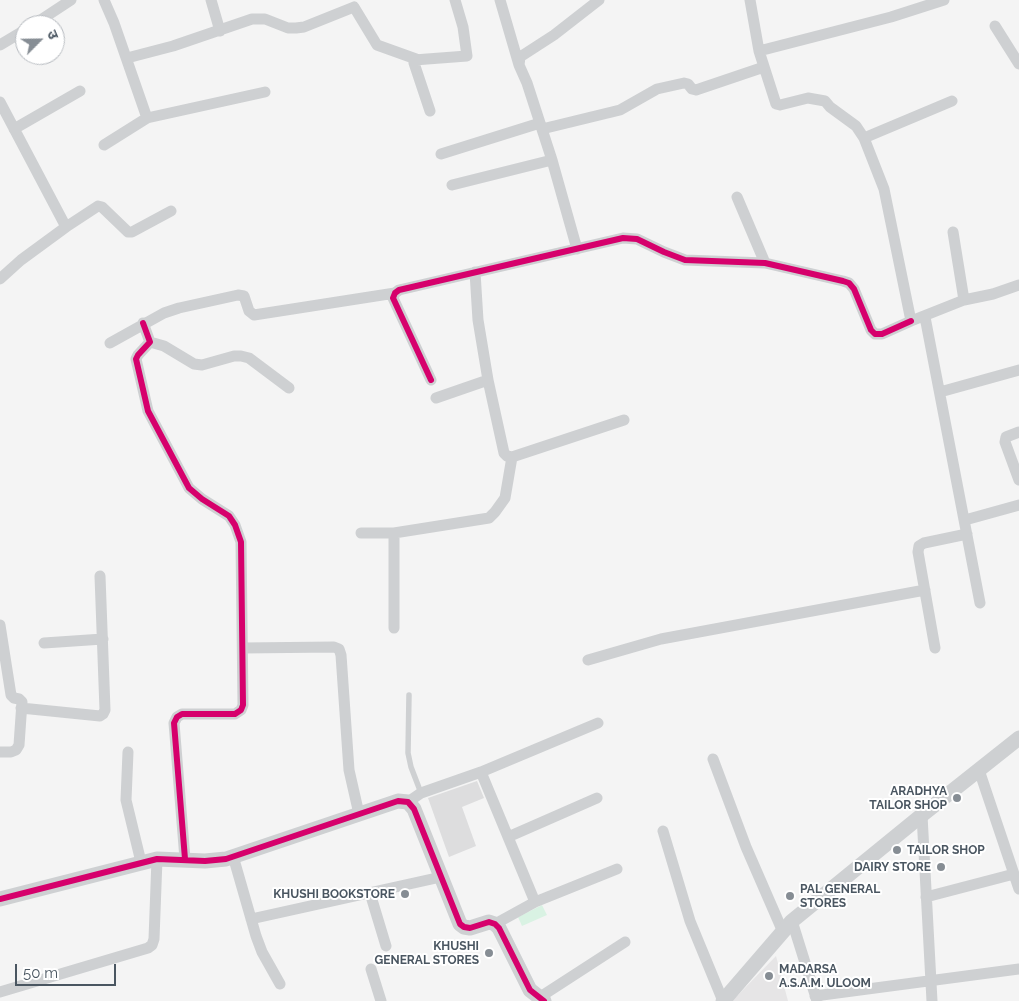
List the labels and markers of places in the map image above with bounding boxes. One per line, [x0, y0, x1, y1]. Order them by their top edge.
place label: ARADHYA TAILOR SHOP [869, 784, 947, 812]
marker: ARADHYA TAILOR SHOP [951, 792, 963, 804]
place label: TAILOR SHOP [907, 843, 985, 857]
marker: TAILOR SHOP [891, 844, 903, 856]
place label: DAIRY STORE [854, 860, 931, 874]
marker: DAIRY STORE [935, 861, 947, 873]
place label: PAL GENERAL STORES [800, 882, 880, 910]
place label: KHUSHI BOOKSTORE [273, 887, 395, 901]
marker: KHUSHI BOOKSTORE [399, 888, 411, 900]
marker: PAL GENERAL STORES [784, 890, 796, 902]
place label: KHUSHI GENERAL STORES [375, 939, 479, 967]
marker: KHUSHI GENERAL STORES [483, 947, 495, 959]
place label: MADARSA A.S.A.M. ULOOM [779, 962, 871, 990]
marker: MADARSA A.S.A.M. ULOOM [763, 970, 775, 982]

